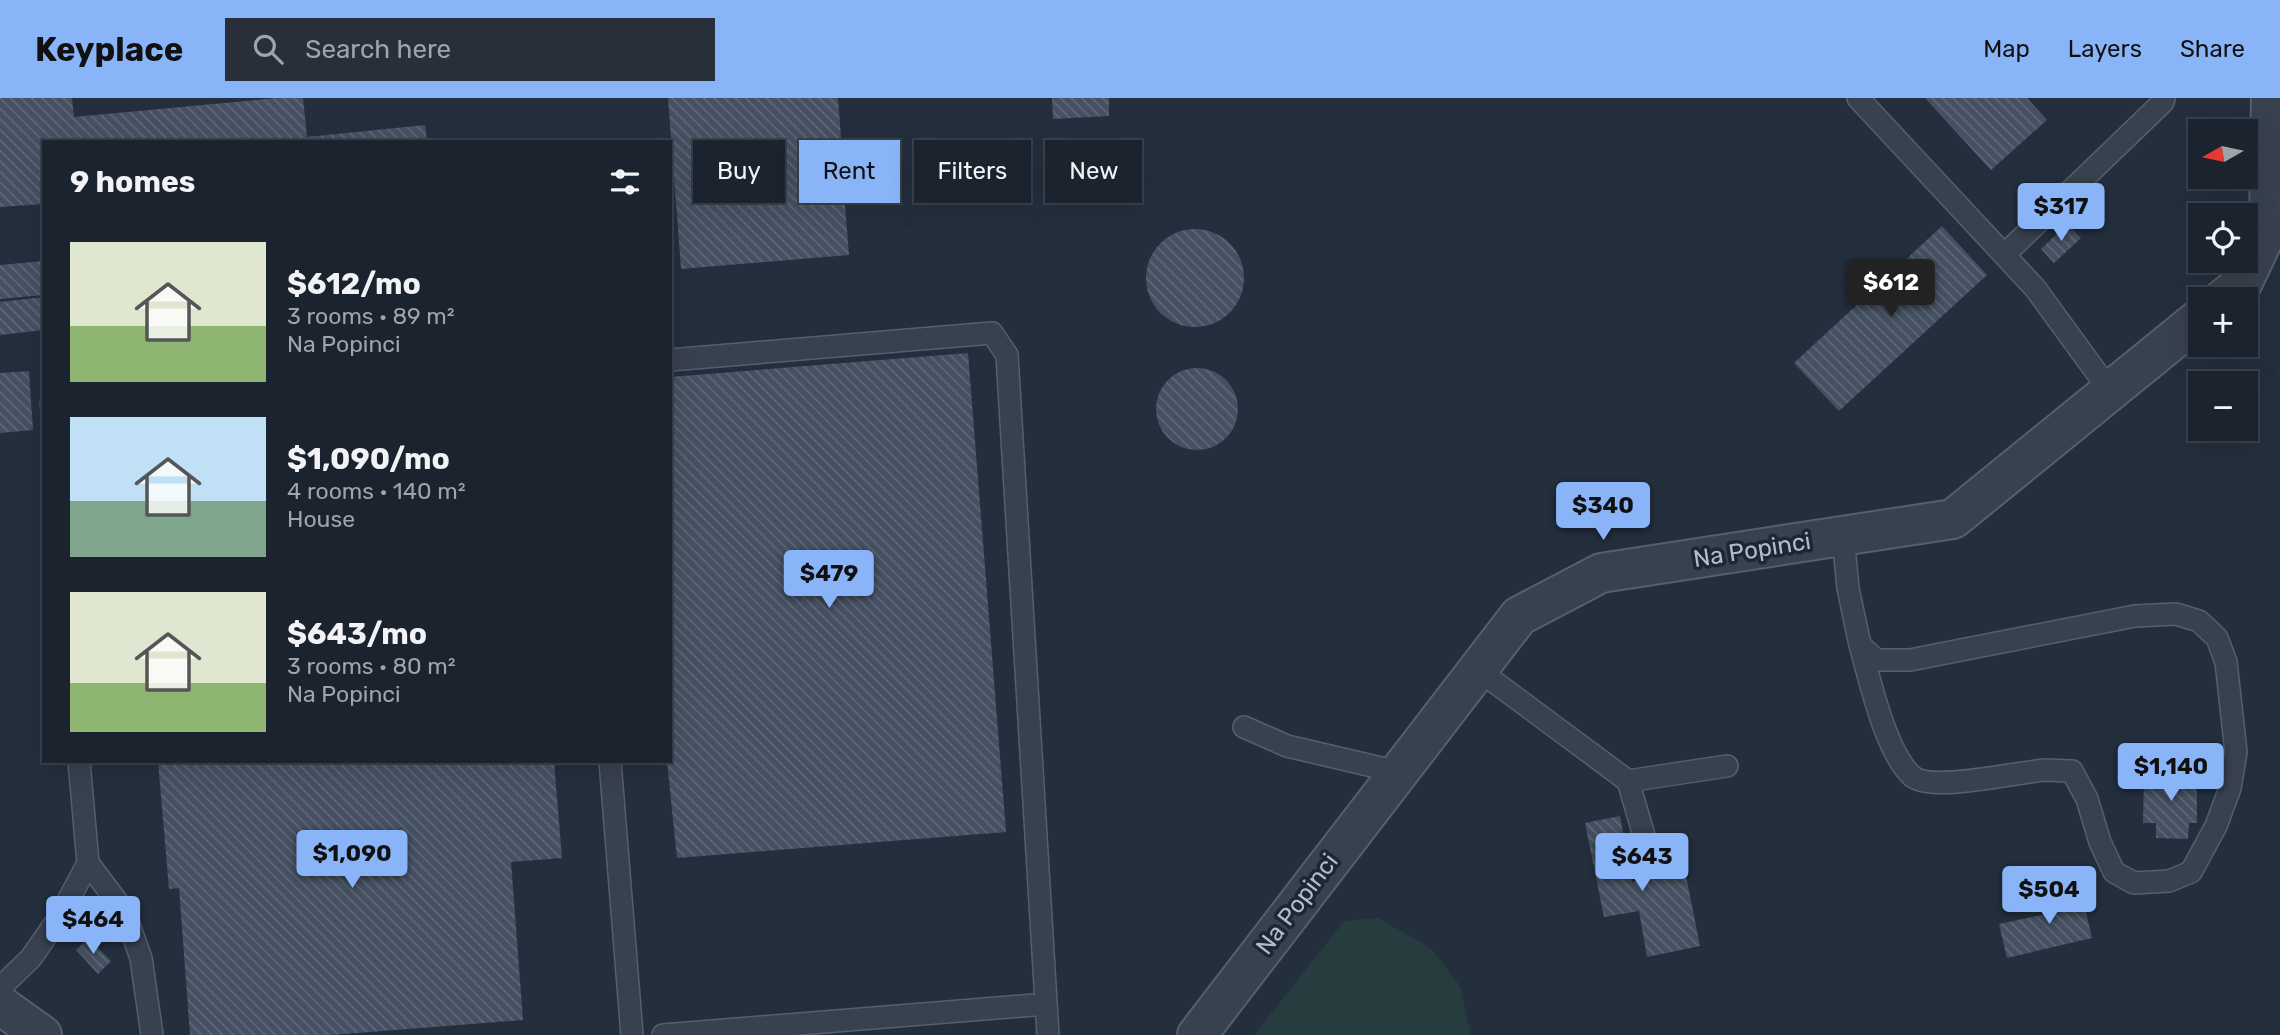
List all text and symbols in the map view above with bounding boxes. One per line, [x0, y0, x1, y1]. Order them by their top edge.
search box [225, 18, 715, 81]
text: Keyplace [35, 30, 183, 69]
icon: search [249, 30, 287, 68]
text: Search here [305, 34, 451, 65]
text: Map [1983, 35, 2030, 63]
text: Layers [2068, 35, 2142, 63]
text: Share [2180, 35, 2245, 63]
north arrow [2188, 119, 2258, 189]
map controls [2188, 119, 2258, 441]
chip: Buy [693, 140, 785, 203]
chip: Rent [799, 140, 900, 203]
chip: Filters [914, 140, 1031, 203]
chip: New [1045, 140, 1142, 203]
icon: filters [606, 163, 644, 201]
text: 9 homes [70, 164, 195, 200]
pin: $317 [2020, 184, 2102, 243]
text: $317 [2034, 192, 2088, 220]
button: locate [2188, 203, 2258, 273]
pin: $612 [1850, 260, 1932, 319]
text: $612/mo [287, 266, 421, 302]
text: $612 [1863, 268, 1919, 296]
icon: home [126, 270, 210, 354]
button: + [2188, 287, 2258, 357]
text: 3 rooms · 89 m² [287, 302, 455, 330]
text: Na Popinci [287, 330, 401, 358]
button: − [2188, 371, 2258, 441]
text: $1,090/mo [287, 441, 450, 477]
icon: home [126, 445, 210, 529]
text: 4 rooms · 140 m² [287, 477, 466, 505]
pin: $340 [1562, 482, 1644, 542]
text: $340 [1572, 491, 1634, 519]
text: House [287, 505, 355, 533]
street label: Na Popinci [1691, 527, 1813, 573]
pin: $479 [788, 550, 870, 610]
text: $479 [800, 559, 858, 587]
text: $643/mo [287, 616, 427, 652]
icon: home [126, 620, 210, 704]
text: 3 rooms · 80 m² [287, 652, 456, 680]
text: Na Popinci [287, 680, 401, 708]
pin: $1,140 [2114, 744, 2228, 803]
text: $1,140 [2134, 752, 2208, 780]
pin: $1,090 [295, 830, 409, 890]
pin: $643 [1601, 834, 1683, 893]
text: $1,090 [312, 839, 392, 867]
text: $643 [1611, 842, 1673, 870]
street label: Na Popinci [1250, 848, 1344, 960]
pin: $504 [2008, 866, 2090, 926]
text: $504 [2018, 875, 2080, 903]
pin: $464 [52, 896, 134, 956]
text: $464 [62, 905, 124, 933]

